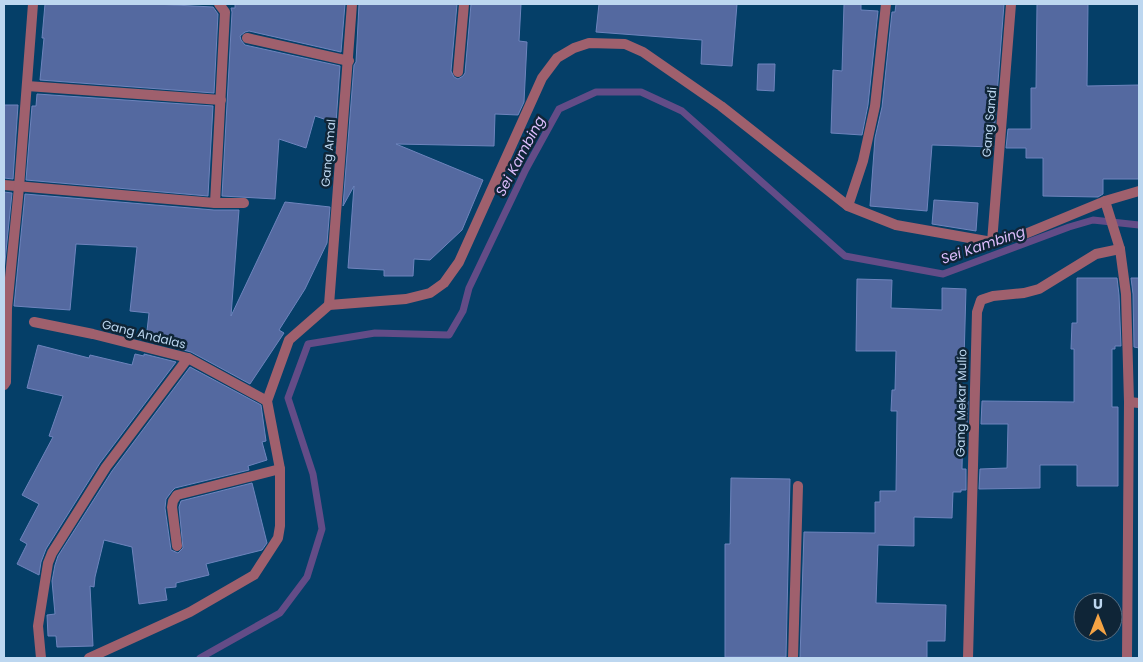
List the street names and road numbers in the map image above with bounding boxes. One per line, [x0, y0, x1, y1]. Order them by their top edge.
street label: Gang Sandi [977, 86, 1001, 158]
street label: Gang Amal [317, 118, 339, 188]
street label: Gang Andalas [100, 315, 188, 353]
street label: Gang Mekar Mulio [952, 349, 970, 457]

